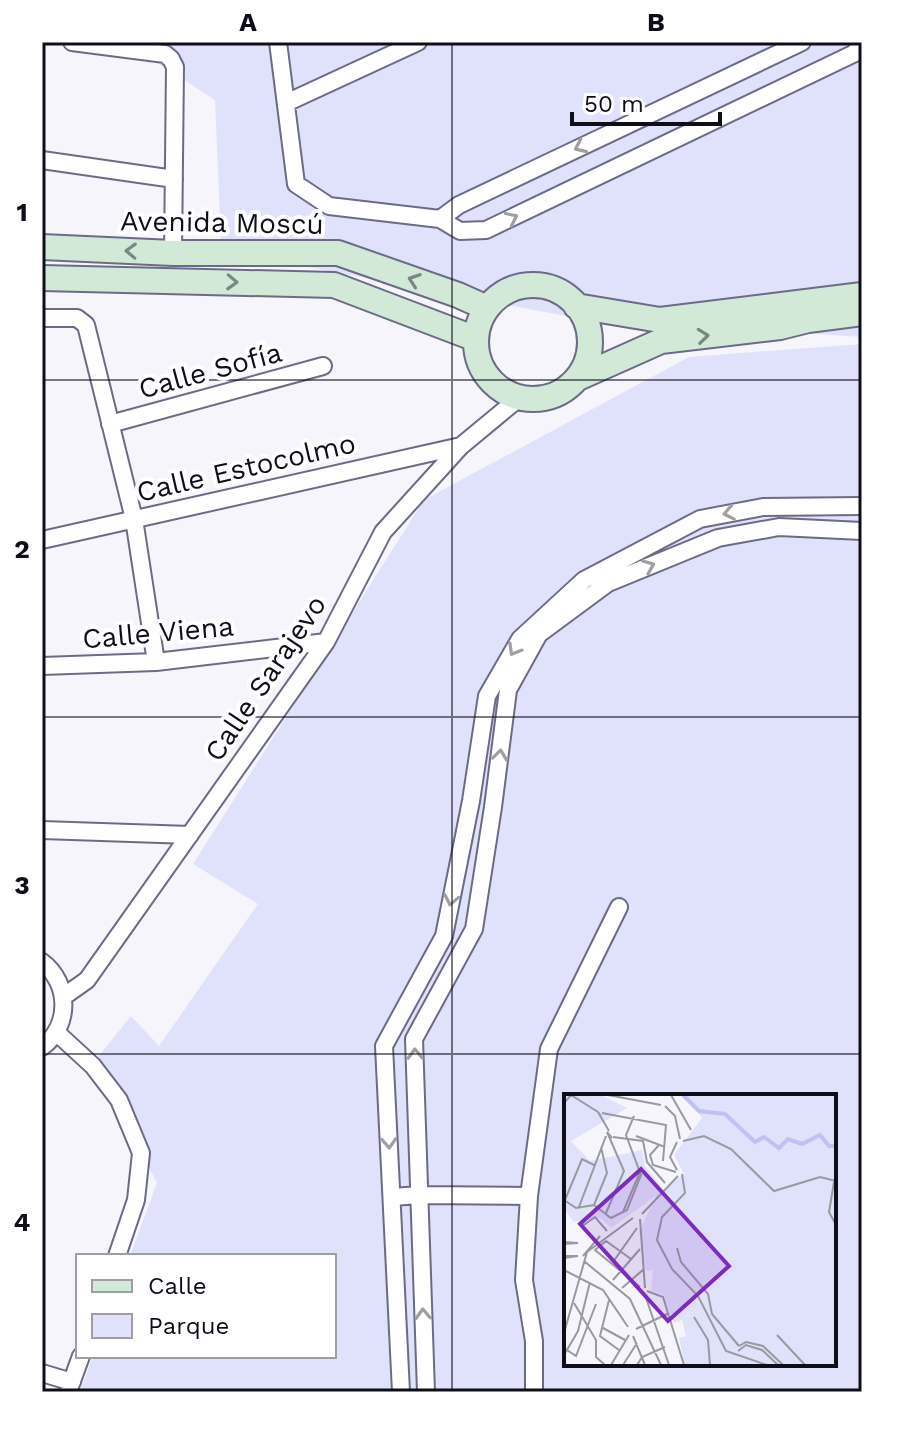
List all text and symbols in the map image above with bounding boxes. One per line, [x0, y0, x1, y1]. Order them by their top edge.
text: A [239, 7, 257, 37]
text: B [647, 7, 665, 37]
scale bar [572, 76, 720, 126]
text: 50 m [584, 90, 644, 118]
one-way arrow [573, 137, 588, 153]
text: 1 [16, 197, 28, 227]
street label: Avenida Moscú [120, 204, 324, 241]
one-way arrow [504, 212, 518, 228]
one-way arrow [124, 243, 137, 260]
one-way arrow [408, 273, 422, 290]
one-way arrow [226, 274, 239, 291]
one-way arrow [697, 327, 710, 344]
street label: Calle Sofía [135, 336, 285, 405]
street label: Calle Estocolmo [133, 426, 359, 509]
one-way arrow [722, 504, 735, 521]
text: 2 [14, 534, 30, 564]
one-way arrow [641, 559, 655, 576]
street label: Calle Sarajevo [198, 589, 333, 767]
street label: Calle Viena [81, 609, 235, 656]
one-way arrow [508, 641, 524, 656]
one-way arrow [491, 748, 508, 761]
text: 3 [14, 870, 30, 900]
one-way arrow [444, 893, 461, 907]
one-way arrow [406, 1047, 423, 1060]
inset map [564, 1094, 836, 1366]
one-way arrow [380, 1137, 397, 1150]
text: 4 [14, 1207, 31, 1237]
legend [76, 1254, 336, 1358]
text: Calle [148, 1272, 207, 1300]
one-way arrow [415, 1307, 432, 1320]
text: Parque [148, 1312, 229, 1340]

